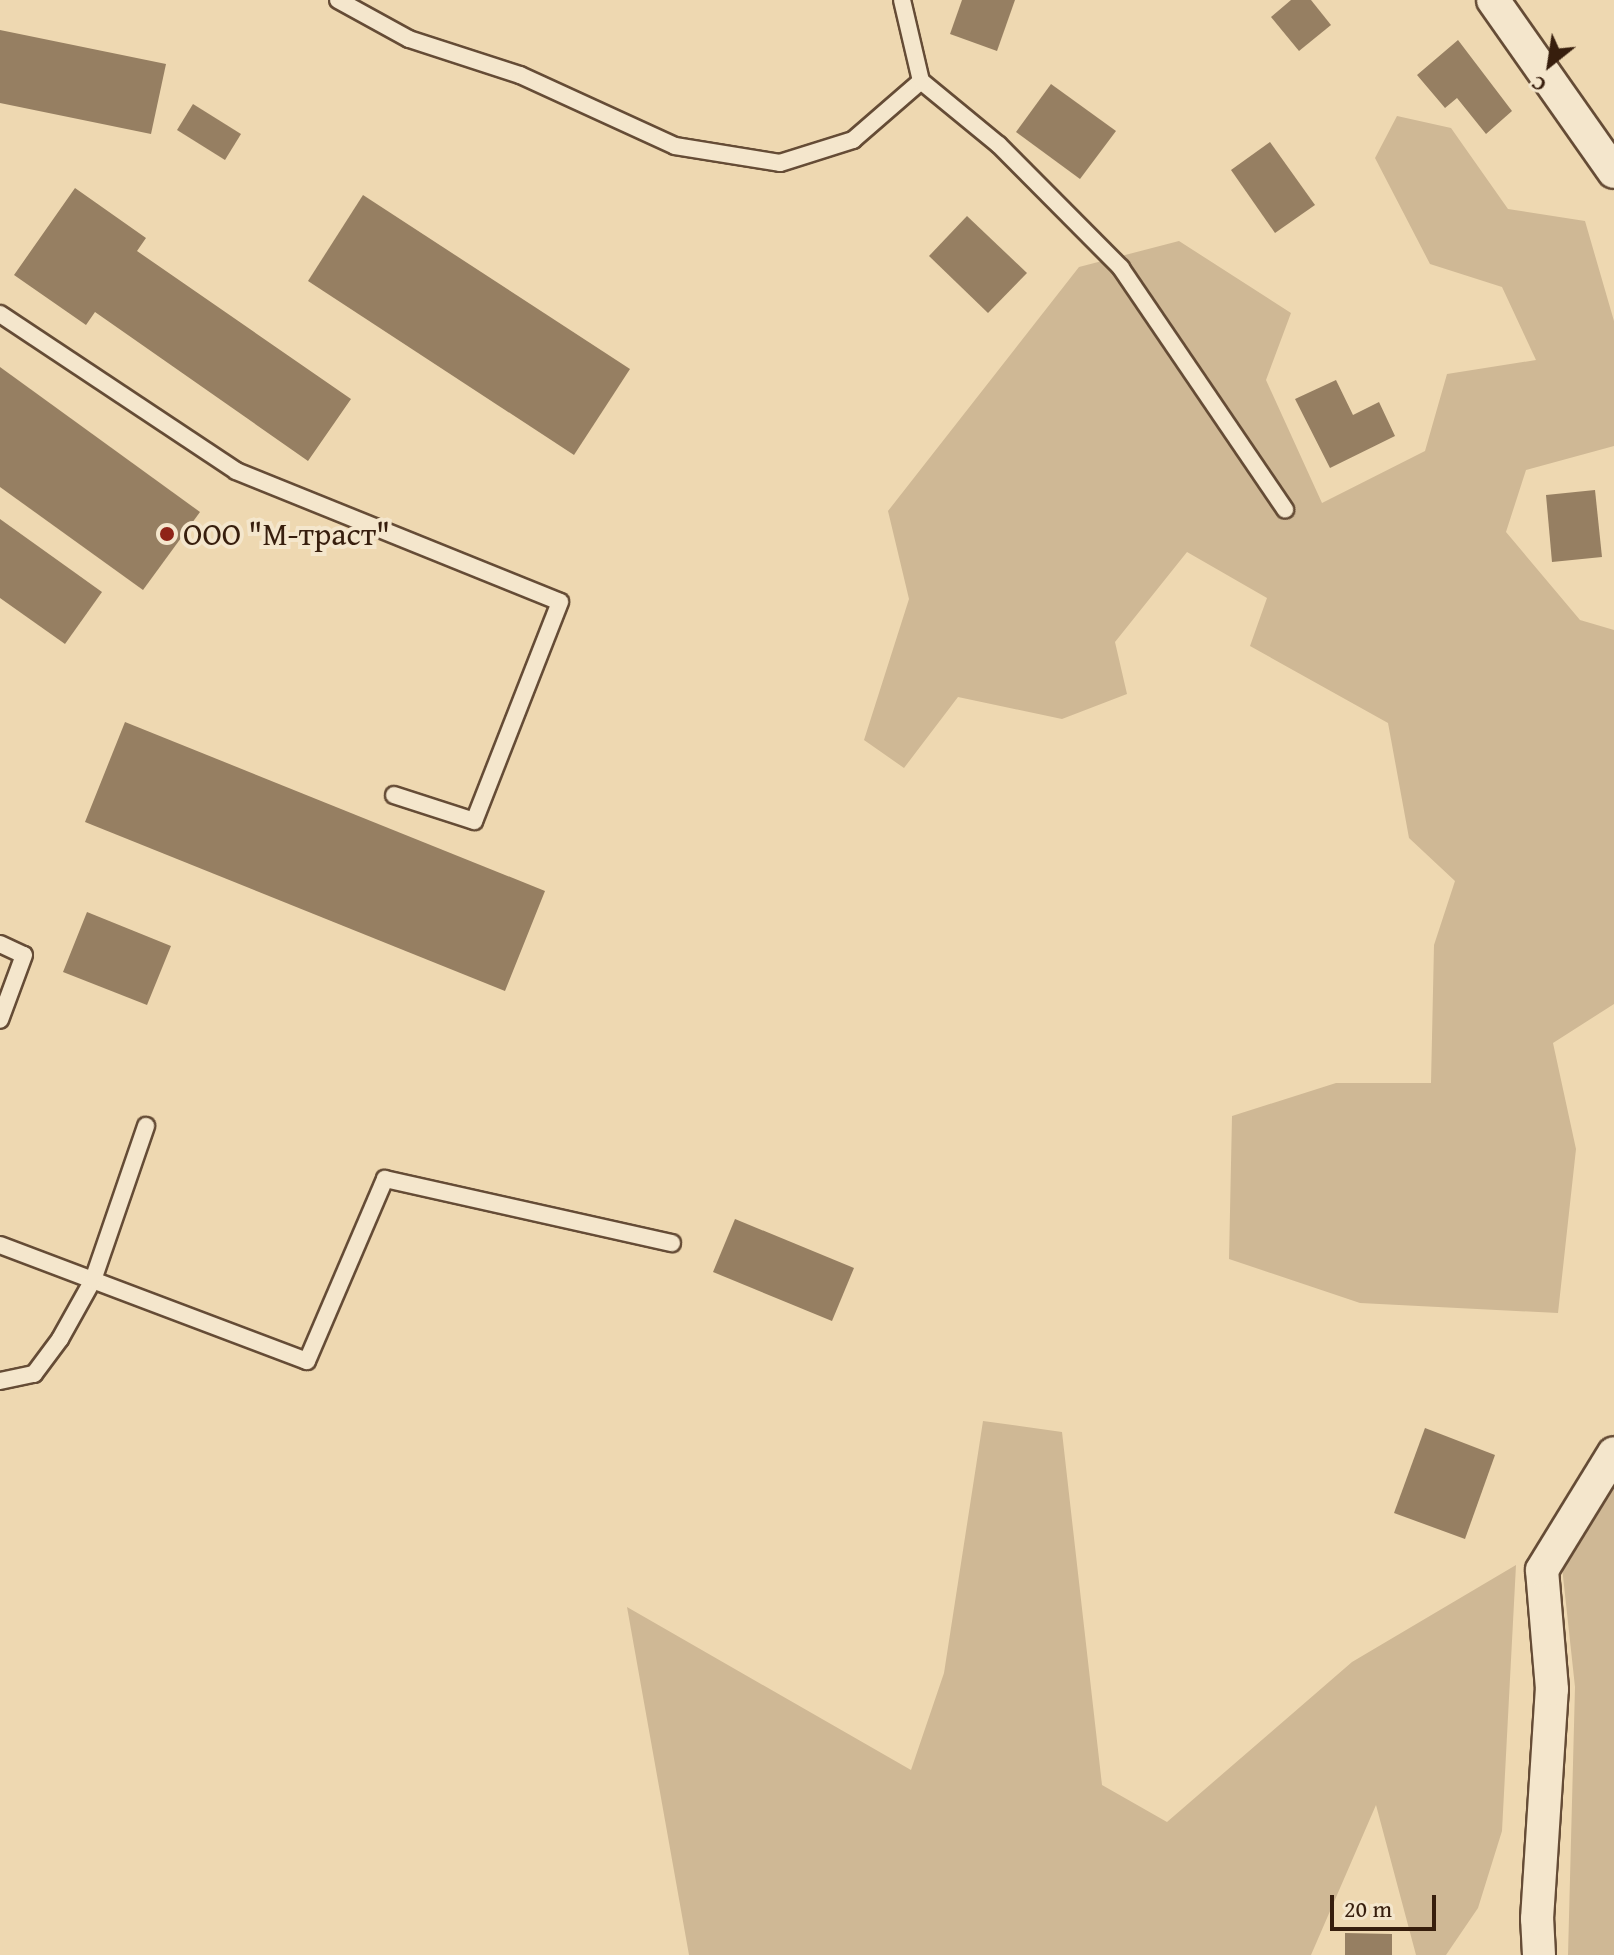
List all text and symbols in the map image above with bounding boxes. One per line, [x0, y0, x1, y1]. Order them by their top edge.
north arrow [1510, 24, 1590, 104]
text: С [1525, 68, 1551, 102]
place label: ООО "М-траст" [183, 515, 390, 553]
marker: ООО "М-траст" [158, 525, 176, 543]
scale bar [1334, 1879, 1440, 1929]
text: 20 m [1344, 1891, 1392, 1926]

